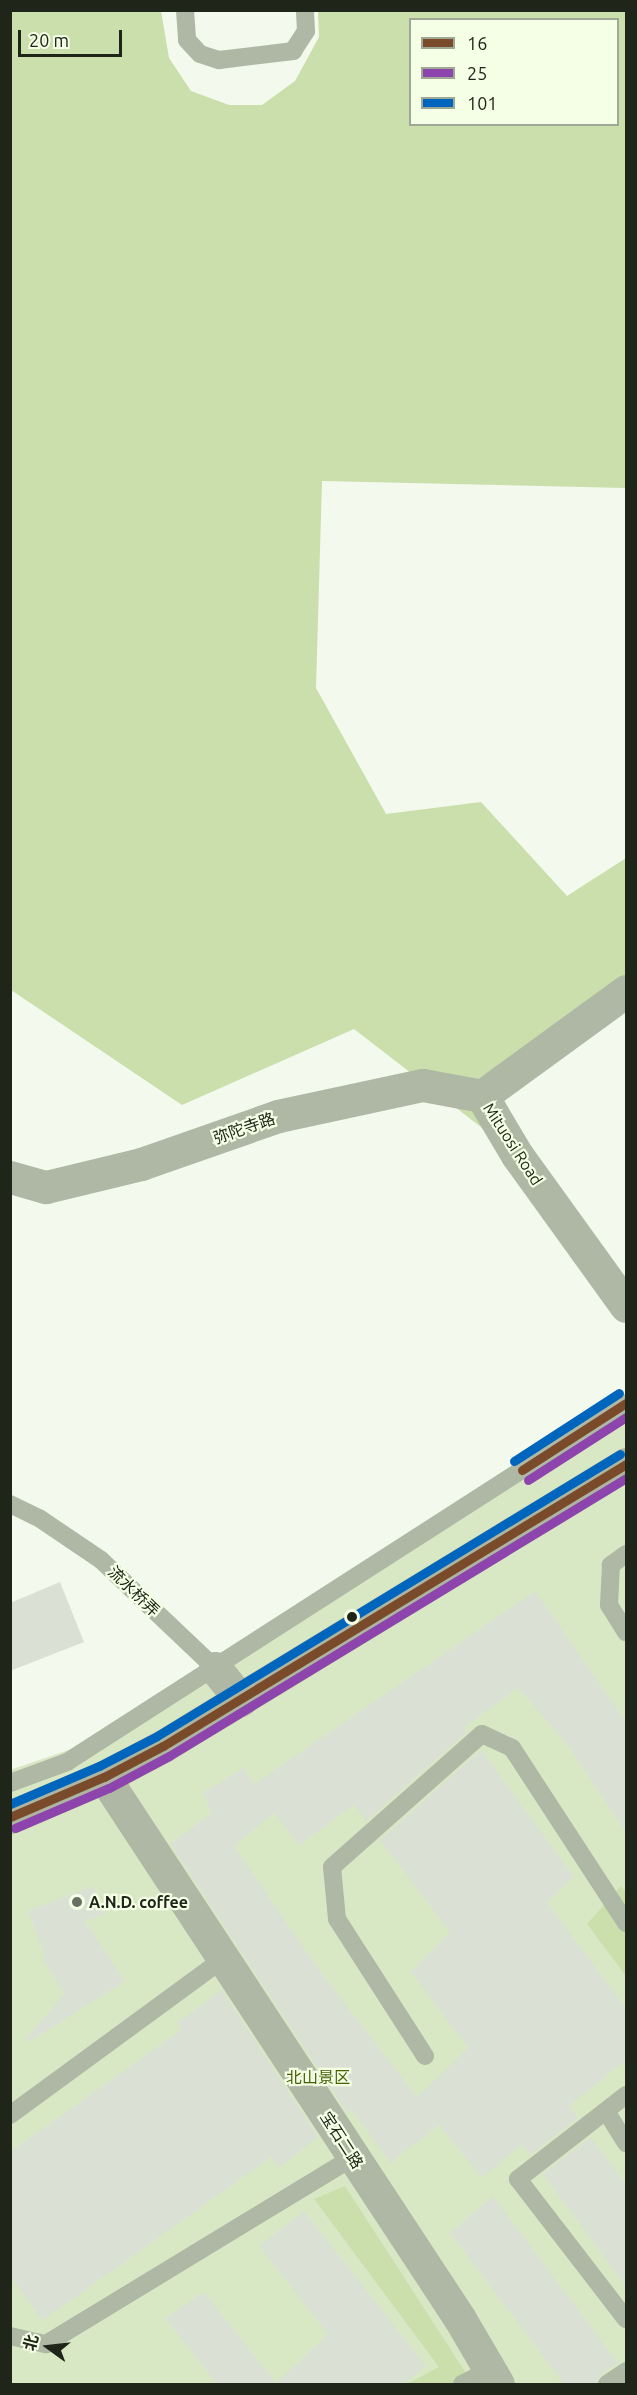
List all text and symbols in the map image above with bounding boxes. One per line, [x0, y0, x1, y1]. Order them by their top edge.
scale bar [21, 18, 124, 56]
legend [409, 18, 619, 126]
text: 20 m [29, 30, 69, 50]
text: 16 [467, 33, 487, 53]
text: 25 [467, 63, 487, 83]
text: 101 [467, 93, 497, 113]
street label: Mituosi Road [479, 1099, 547, 1189]
street label: 弥陀寺路 [211, 1109, 277, 1147]
street label: 流水桥弄 [104, 1562, 164, 1620]
unlabelled marker [346, 1611, 358, 1623]
place label: A.N.D. coffee [89, 1892, 188, 1912]
marker: A.N.D. coffee [70, 1895, 84, 1909]
park label: 北山景区 [286, 2067, 350, 2087]
street label: 宝石二路 [317, 2108, 367, 2172]
north arrow [18, 2317, 78, 2377]
text: 北 [20, 2332, 41, 2352]

